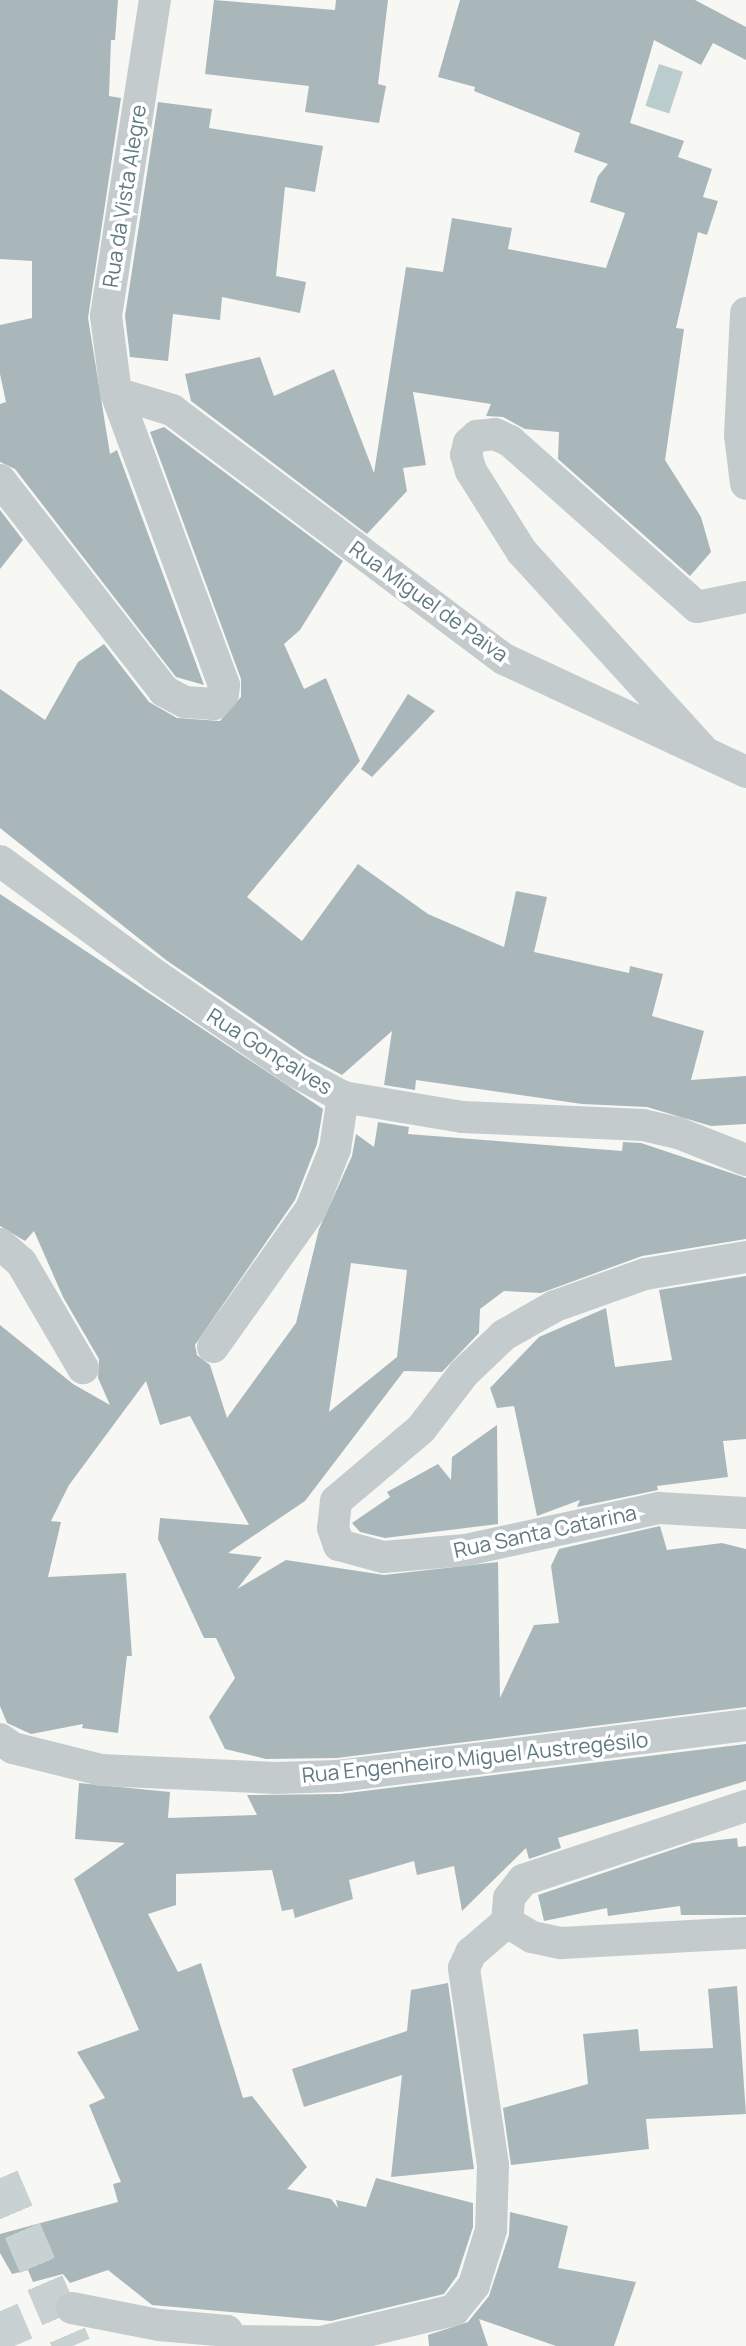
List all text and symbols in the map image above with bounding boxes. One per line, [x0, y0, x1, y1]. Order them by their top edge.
street label: Rua da Vista Alegre [97, 103, 151, 289]
street label: Rua Miguel de Paiva [345, 535, 513, 667]
street label: Rua Gonçalves [203, 1002, 337, 1100]
street label: Rua Santa Catarina [451, 1499, 639, 1563]
street label: Rua Engenheiro Miguel Austregésilo [301, 1726, 649, 1788]

